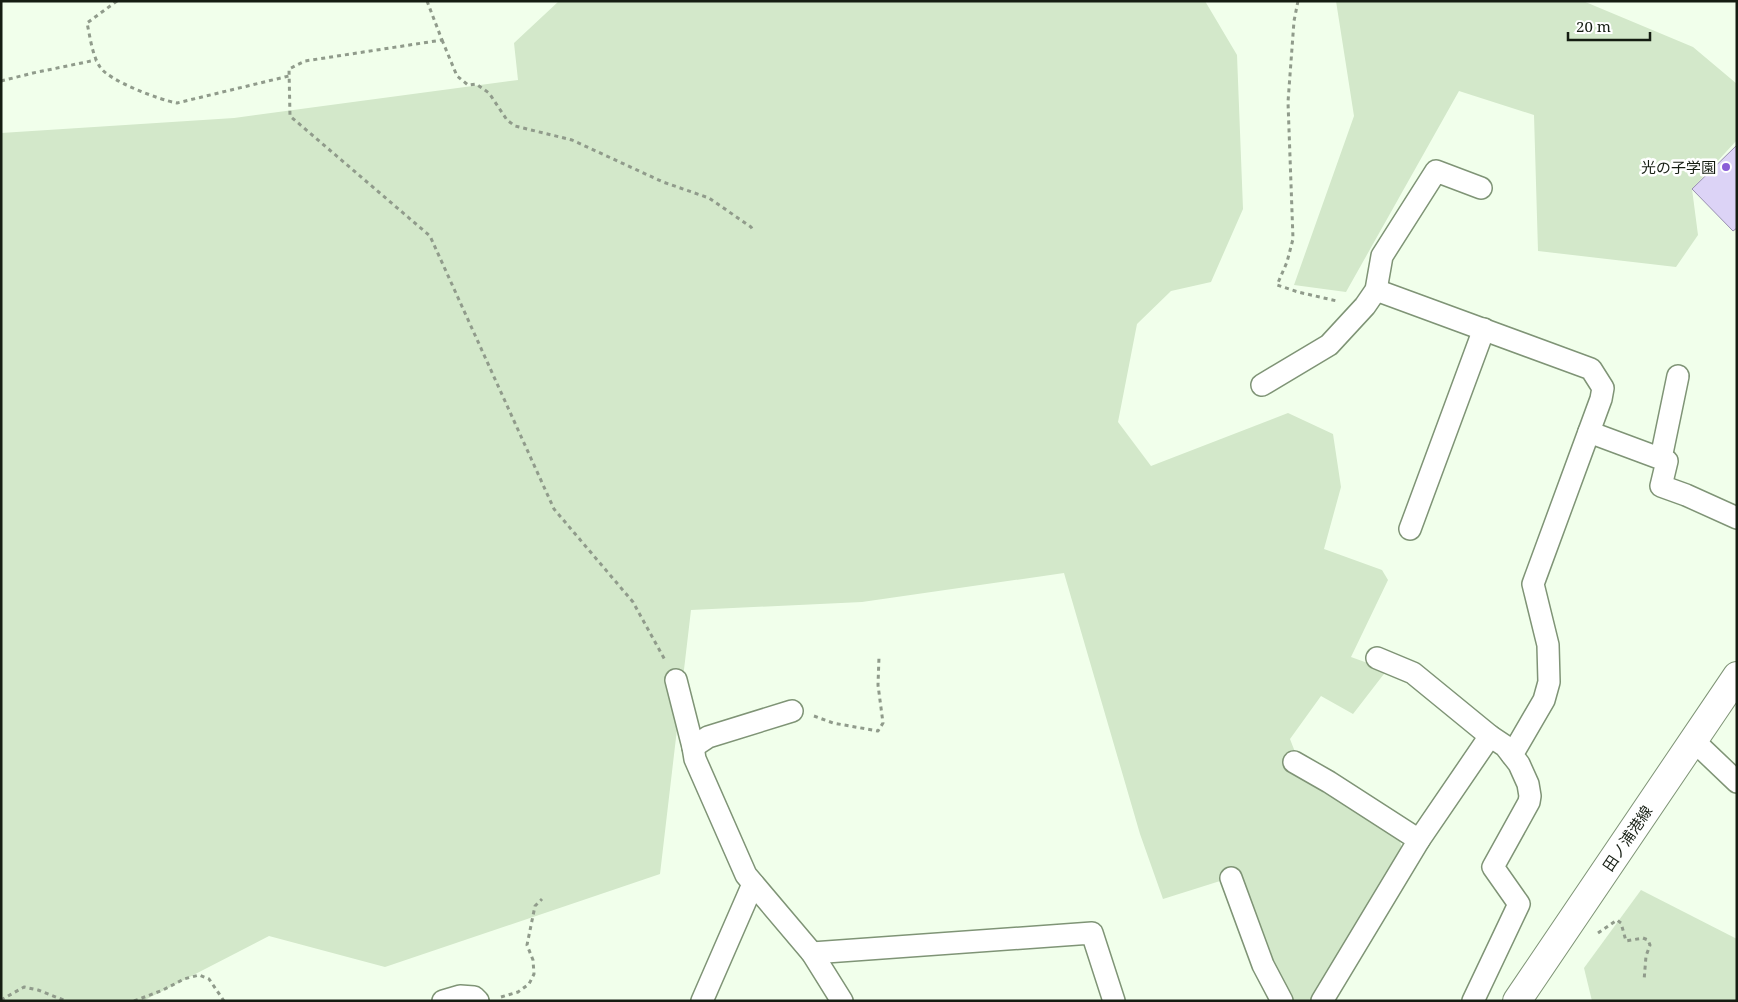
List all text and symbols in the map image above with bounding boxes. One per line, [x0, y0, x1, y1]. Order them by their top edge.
scale bar [1568, 10, 1650, 42]
text: 20 m [1576, 16, 1611, 36]
place label: 光の子学園 [1641, 157, 1716, 177]
marker: 光の子学園 [1720, 161, 1732, 173]
street label: 田ノ浦港線 [1598, 801, 1656, 875]

